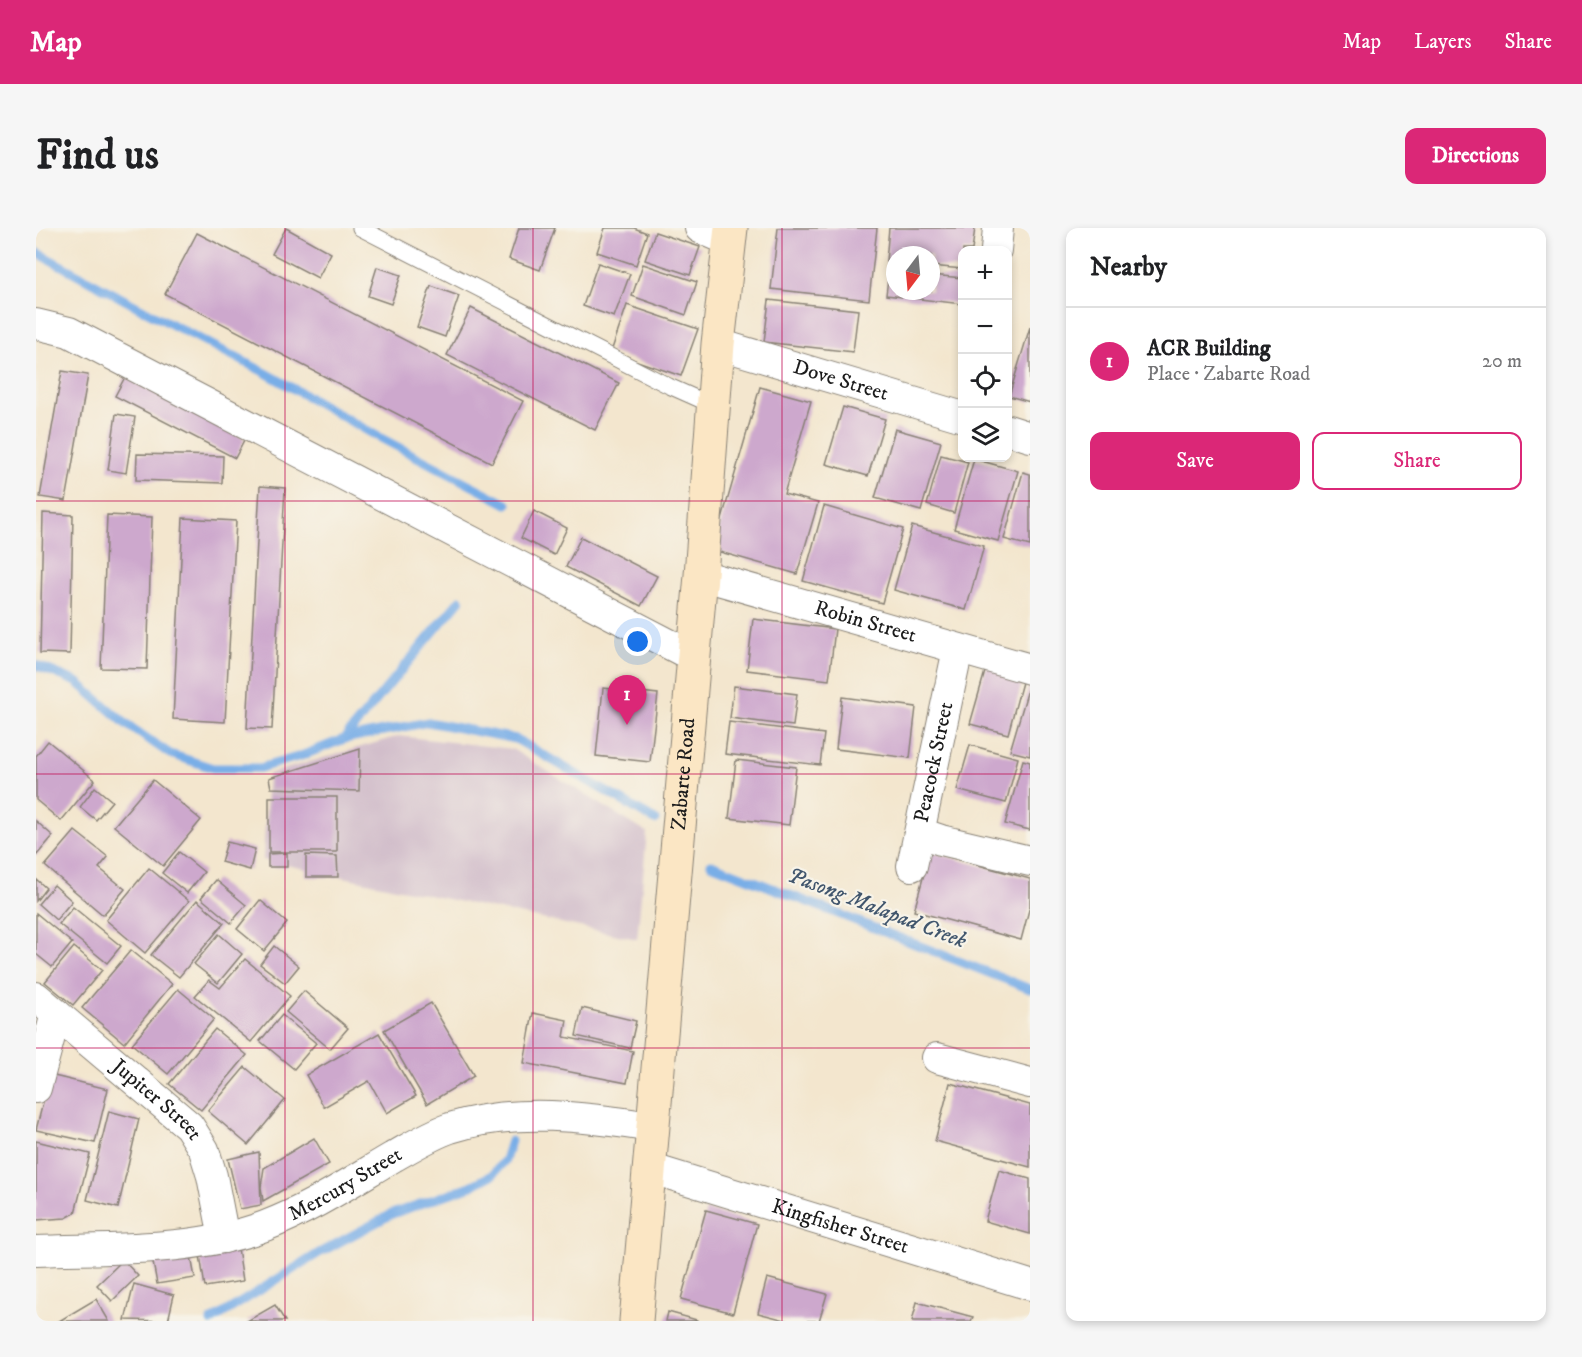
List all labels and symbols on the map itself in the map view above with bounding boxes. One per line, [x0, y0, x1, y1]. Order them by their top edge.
north arrow [886, 246, 940, 300]
street label: Dove Street [790, 354, 892, 407]
street label: Robin Street [812, 595, 920, 649]
your location [623, 627, 652, 656]
pin: 1 [608, 676, 646, 725]
street label: Peacock Street [909, 699, 959, 825]
street label: Zabarte Road [666, 716, 702, 831]
water label: Pasong Malapad Creek [784, 861, 971, 955]
street label: Jupiter Street [105, 1052, 208, 1146]
street label: Mercury Street [284, 1142, 407, 1227]
street label: Kingfisher Street [769, 1193, 912, 1260]

